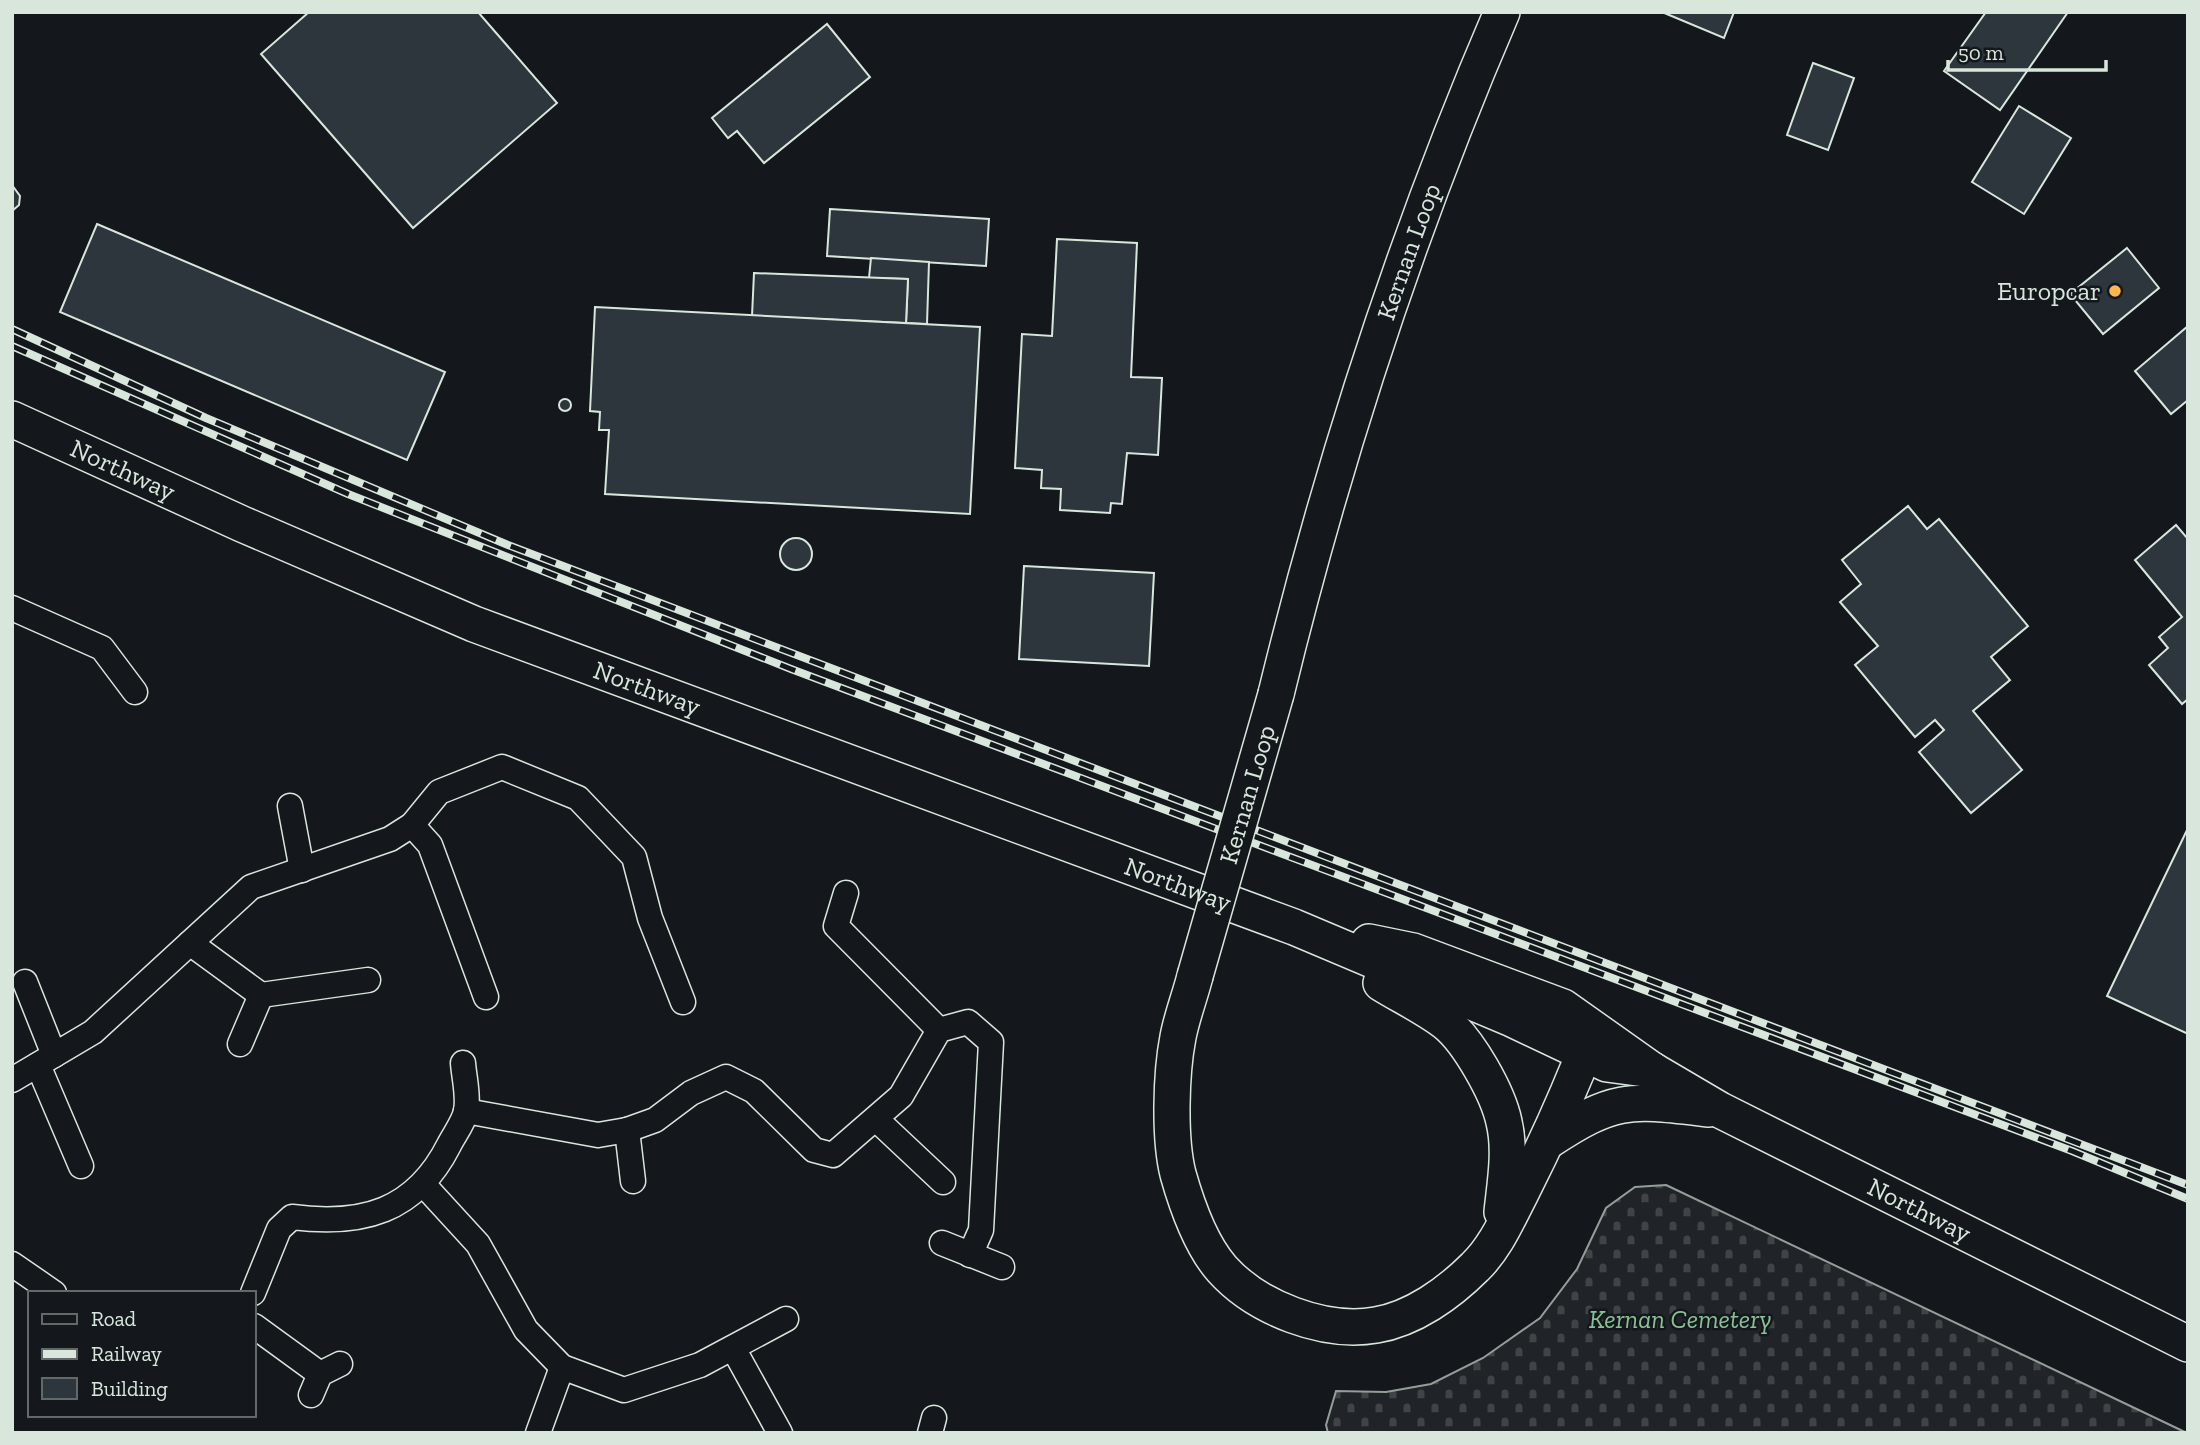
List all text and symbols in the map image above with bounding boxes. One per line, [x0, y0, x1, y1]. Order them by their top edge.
scale bar [1948, 28, 2106, 72]
text: 50 m [1958, 40, 2004, 65]
street label: Kernan Loop [1369, 179, 1448, 324]
place label: Europcar [1997, 275, 2101, 307]
marker: Europcar [2107, 283, 2123, 299]
street label: Northway [65, 432, 181, 508]
street label: Northway [589, 654, 706, 723]
street label: Kernan Loop [1212, 721, 1282, 867]
street label: Northway [1120, 850, 1237, 919]
street label: Northway [1862, 1170, 1977, 1249]
legend [28, 1291, 256, 1417]
park label: Kernan Cemetery [1589, 1303, 1771, 1335]
text: Road [91, 1306, 137, 1331]
text: Railway [91, 1341, 162, 1366]
text: Building [91, 1376, 168, 1401]

